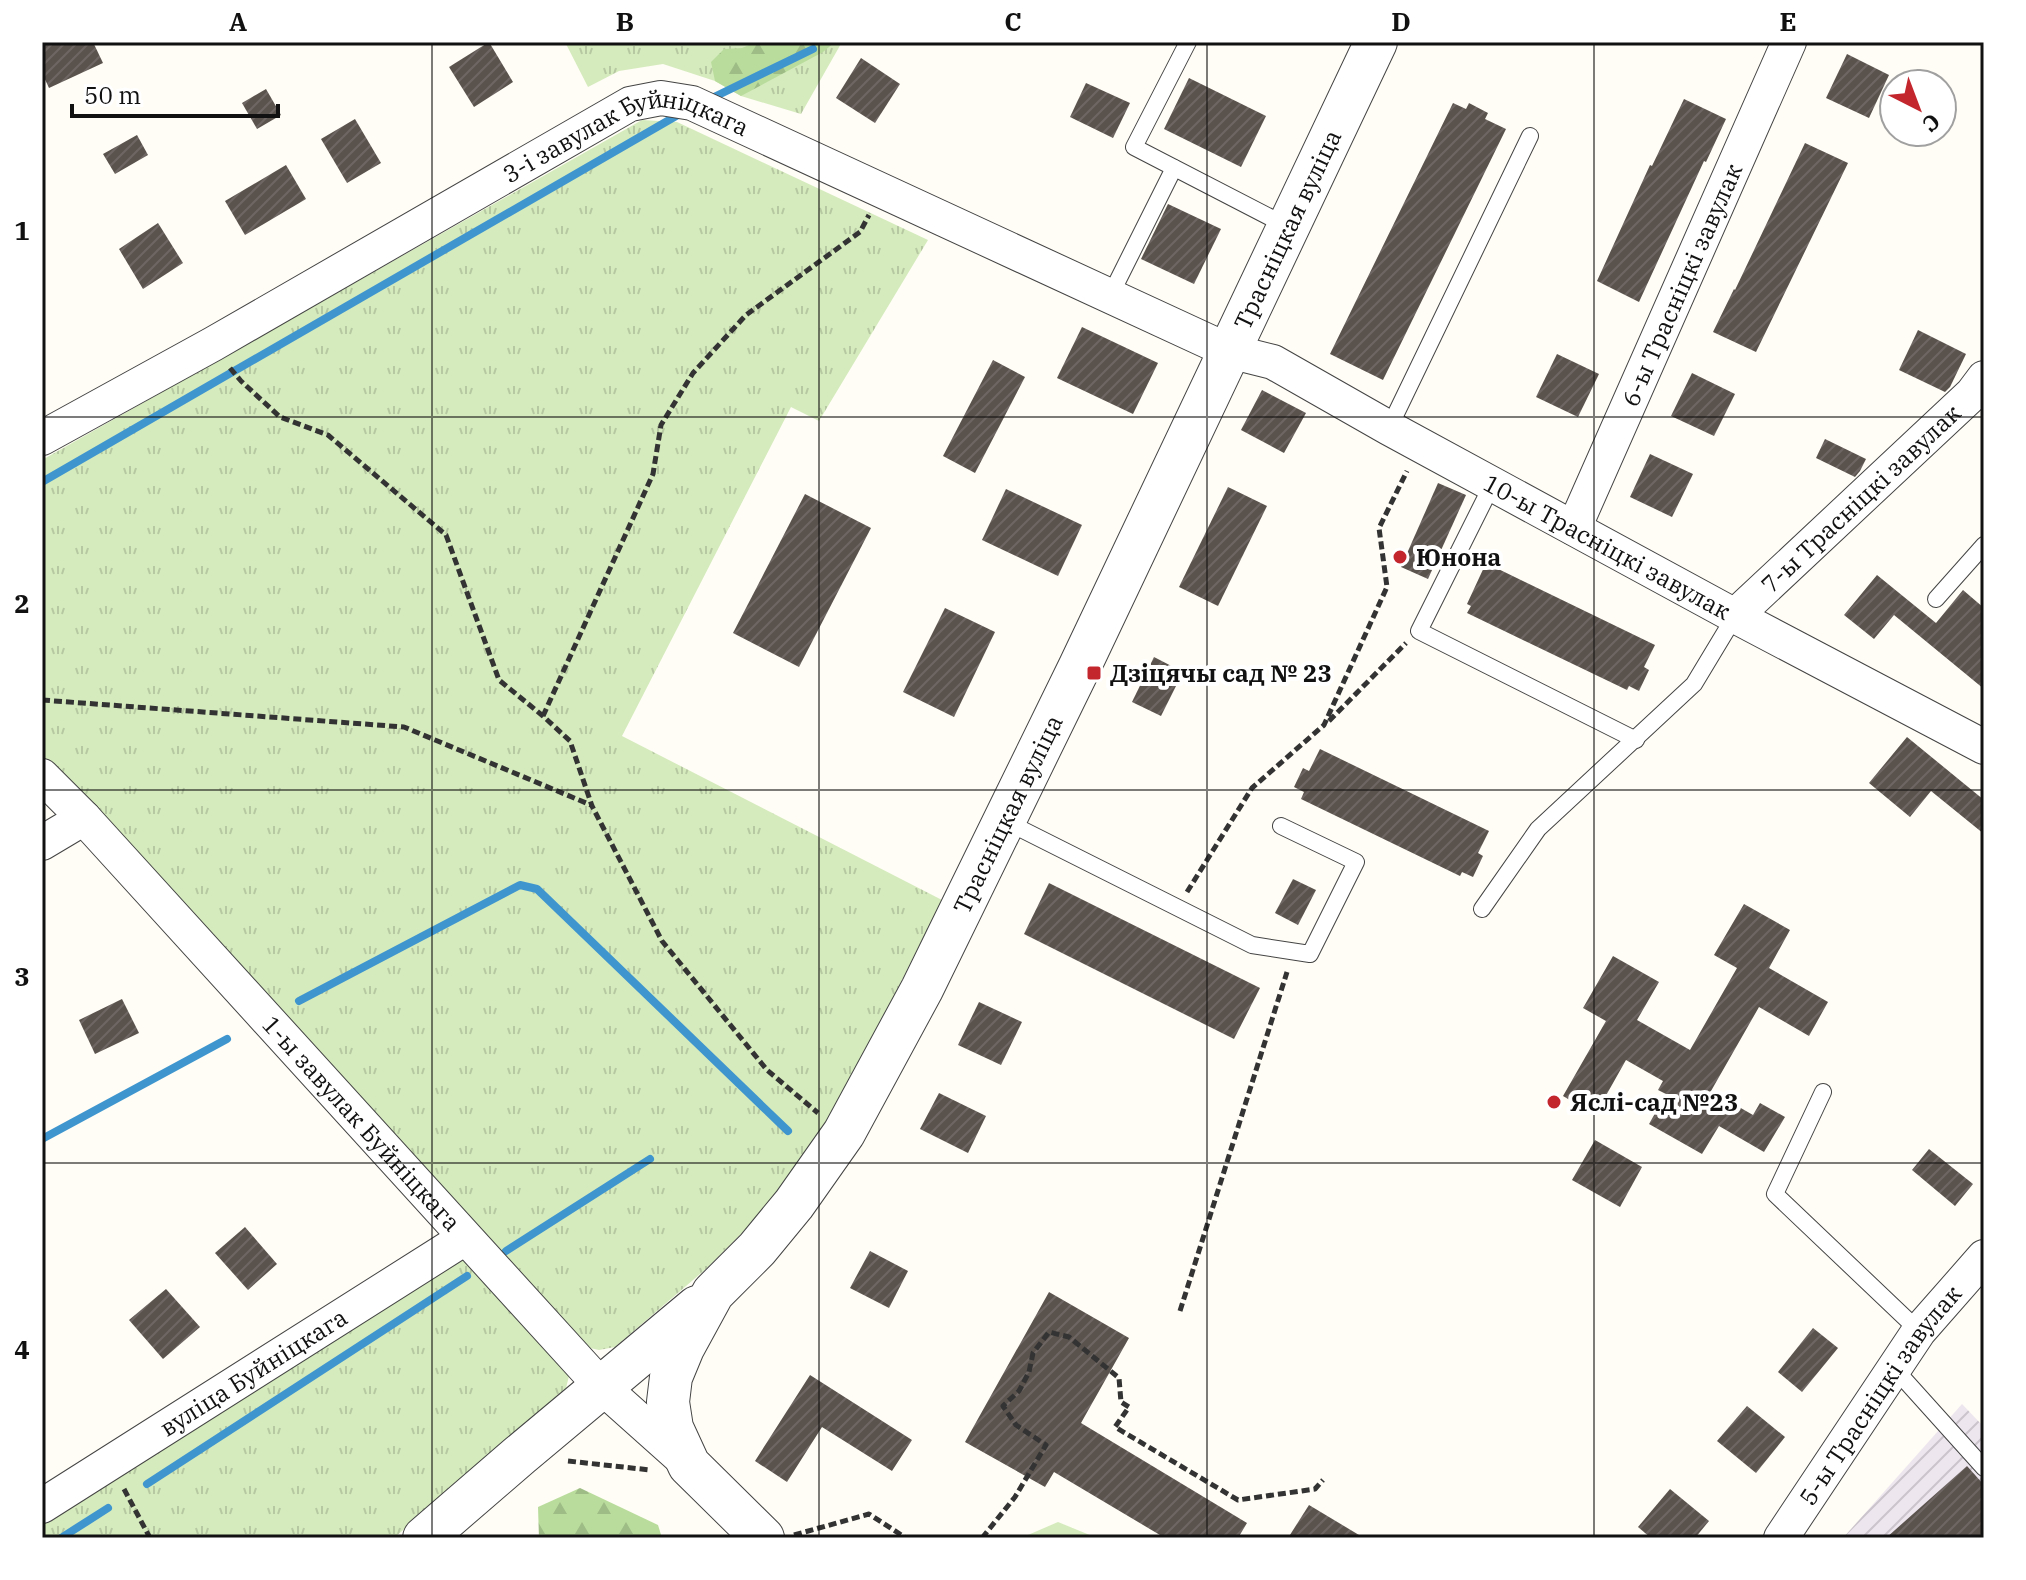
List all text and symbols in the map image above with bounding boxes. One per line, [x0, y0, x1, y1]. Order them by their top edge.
text: A [229, 4, 247, 38]
text: B [616, 4, 634, 38]
text: C [1004, 4, 1022, 38]
text: D [1391, 4, 1411, 38]
text: E [1779, 4, 1797, 38]
scale bar [72, 68, 278, 118]
north arrow [1878, 68, 1958, 148]
text: 50 m [84, 79, 141, 111]
street label: 3-і завулак Буйніцкага [497, 82, 754, 190]
text: С [1917, 108, 1947, 139]
street label: Трасніцкая вуліца [1226, 124, 1348, 335]
street label: 6-ы Трасніцкі завулак [1614, 158, 1749, 411]
text: 1 [14, 213, 30, 247]
street label: 7-ы Трасніцкі завулак [1754, 397, 1967, 600]
street label: 10-ы Трасніцкі завулак [1478, 466, 1737, 627]
place label: Юнона [1416, 541, 1502, 573]
marker: Юнона [1391, 548, 1409, 566]
text: 2 [14, 586, 30, 620]
place label: Дзіцячы сад № 23 [1110, 657, 1332, 689]
marker: Дзіцячы сад № 23 [1085, 664, 1103, 682]
street label: Трасніцкая вуліца [945, 709, 1070, 919]
text: 3 [14, 959, 30, 993]
street label: 1-ы завулак Буйніцкага [256, 1009, 468, 1238]
place label: Яслі-сад №23 [1570, 1086, 1738, 1118]
marker: Яслі-сад №23 [1545, 1093, 1563, 1111]
street label: 5-ы Трасніцкі завулак [1791, 1278, 1968, 1511]
street label: вуліца Буйніцкага [153, 1301, 353, 1444]
text: 4 [14, 1332, 30, 1366]

